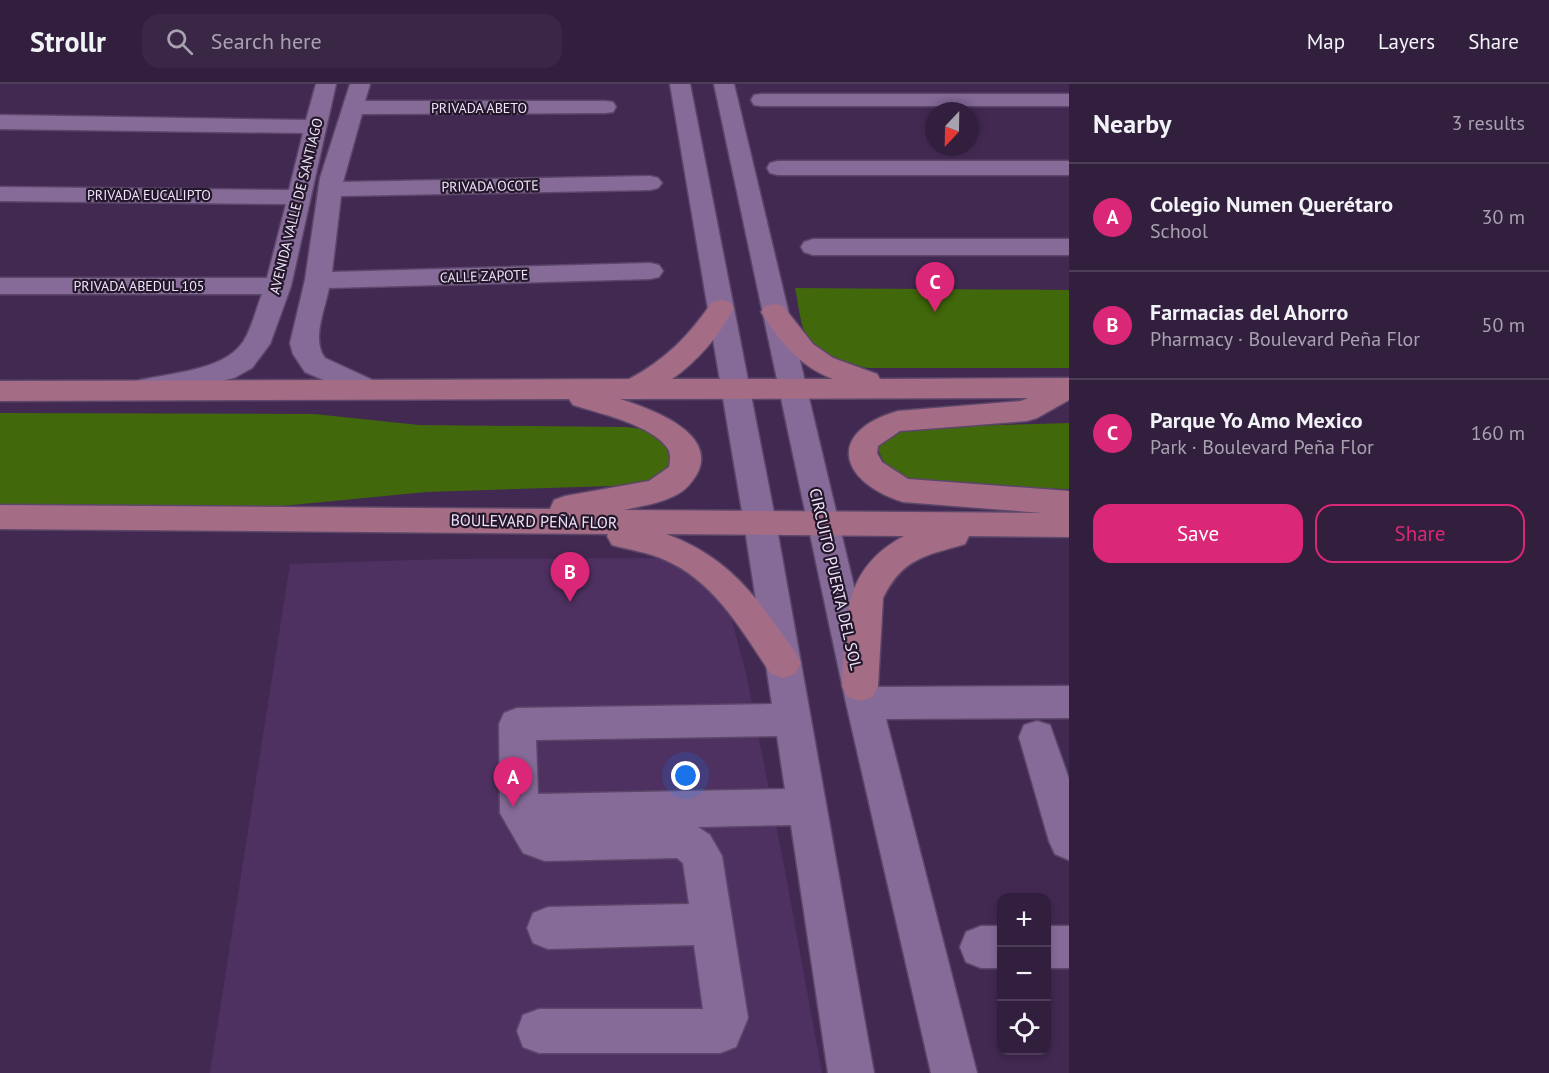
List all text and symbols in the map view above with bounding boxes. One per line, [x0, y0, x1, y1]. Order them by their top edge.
search box [142, 14, 562, 68]
text: Strollr [30, 23, 106, 60]
icon: search [163, 25, 196, 58]
text: Search here [211, 27, 322, 55]
text: Map [1307, 28, 1345, 55]
text: Layers [1378, 28, 1435, 55]
text: Share [1468, 28, 1519, 55]
street label: PRIVADA ABETO [431, 99, 527, 117]
north arrow [925, 102, 979, 156]
text: Nearby [1093, 107, 1171, 140]
text: 3 results [1452, 110, 1525, 136]
street label: AVENIDA VALLE DE SANTIAGO [265, 116, 327, 296]
street label: PRIVADA OCOTE [441, 176, 539, 196]
street label: PRIVADA EUCALIPTO [87, 186, 211, 204]
text: Colegio Numen Querétaro [1150, 190, 1393, 218]
text: A [1106, 204, 1119, 230]
text: 30 m [1482, 204, 1525, 230]
text: School [1150, 218, 1208, 244]
pin: C [916, 262, 954, 312]
street label: CALLE ZAPOTE [439, 265, 529, 287]
street label: PRIVADA ABEDUL 105 [74, 277, 204, 295]
text: Farmacias del Ahorro [1150, 298, 1348, 326]
text: B [1107, 312, 1118, 338]
text: 50 m [1482, 312, 1525, 338]
text: Pharmacy · Boulevard Peña Flor [1150, 326, 1420, 352]
text: Parque Yo Amo Mexico [1150, 406, 1363, 434]
text: C [1107, 420, 1118, 446]
text: 160 m [1471, 420, 1525, 446]
text: Park · Boulevard Peña Flor [1150, 434, 1374, 460]
street label: CIRCUITO PUERTA DEL SOL [805, 486, 867, 672]
button: Save [1093, 504, 1303, 563]
button: Share [1315, 504, 1525, 563]
street label: BOULEVARD PEÑA FLOR [450, 510, 618, 532]
pin: B [550, 552, 590, 602]
pin: A [494, 758, 532, 807]
your location [671, 761, 700, 790]
map controls [997, 893, 1051, 1055]
button: + [997, 893, 1051, 947]
button: − [997, 947, 1051, 1001]
button: locate [997, 1001, 1051, 1055]

